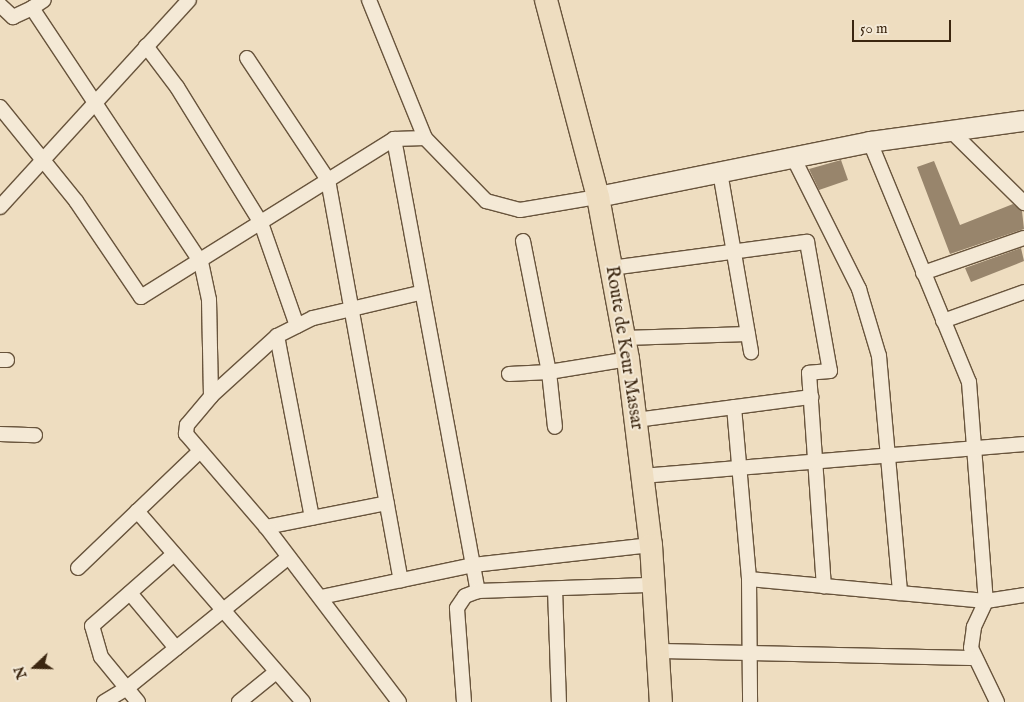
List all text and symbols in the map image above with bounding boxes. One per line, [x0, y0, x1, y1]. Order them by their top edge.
scale bar [854, 10, 953, 42]
text: 50 m [860, 19, 888, 38]
street label: Route de Keur Massar [599, 265, 647, 431]
north arrow [10, 642, 60, 692]
text: N [10, 663, 32, 681]

